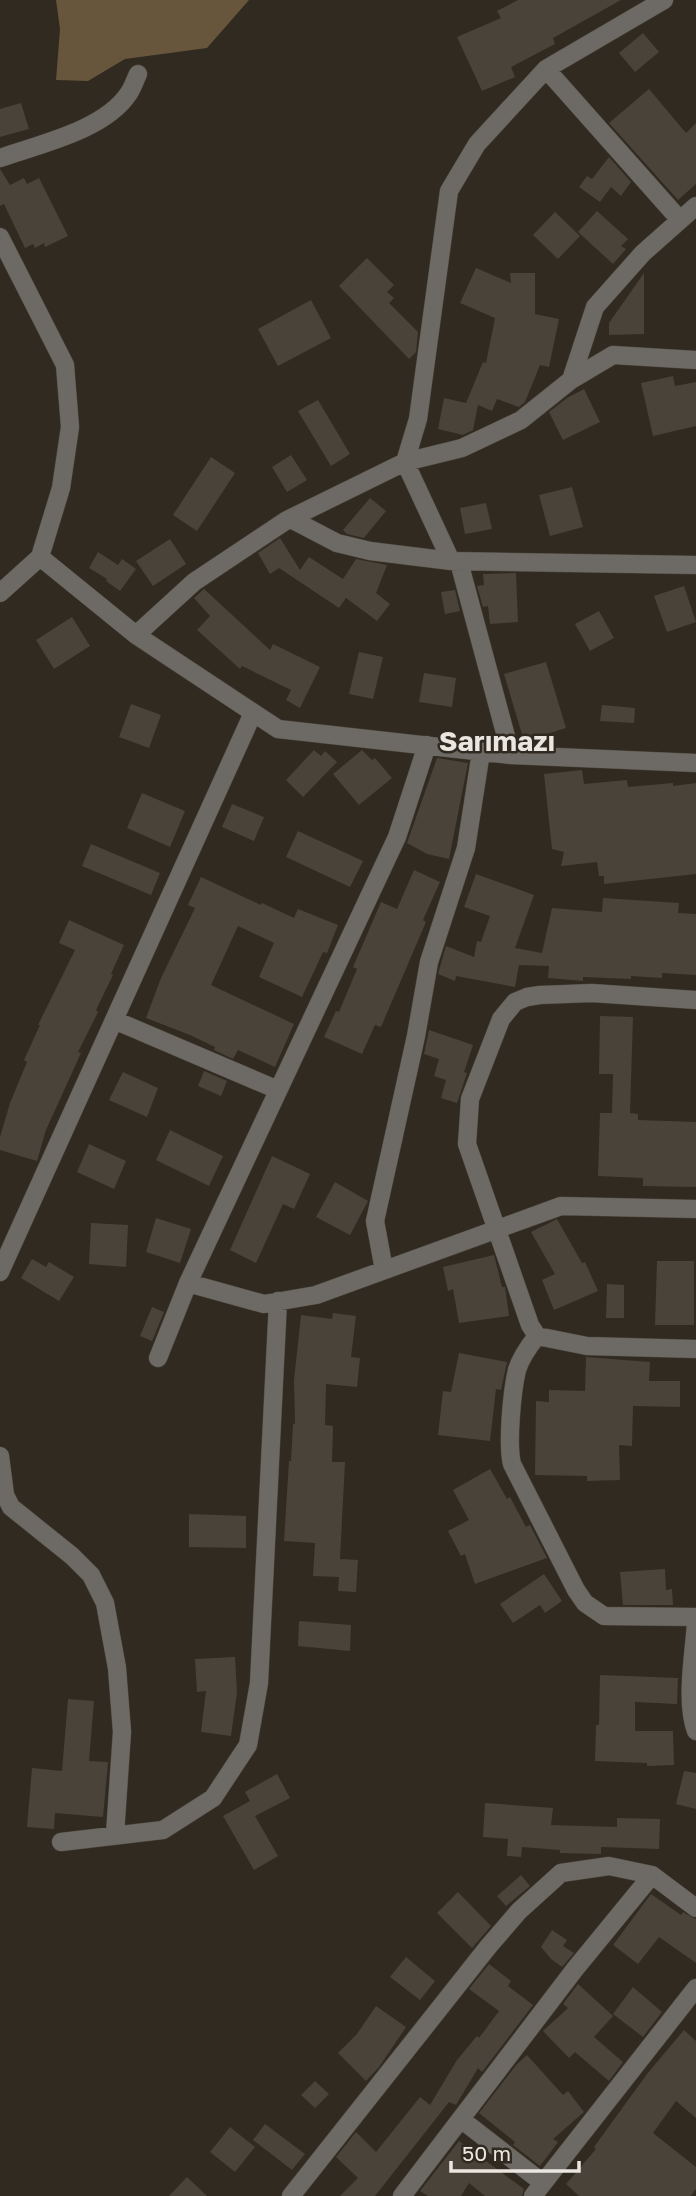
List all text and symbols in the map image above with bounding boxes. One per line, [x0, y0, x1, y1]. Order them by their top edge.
district label: Sarımazı [439, 724, 555, 757]
scale bar [451, 2130, 579, 2174]
text: 50 m [462, 2140, 511, 2166]

